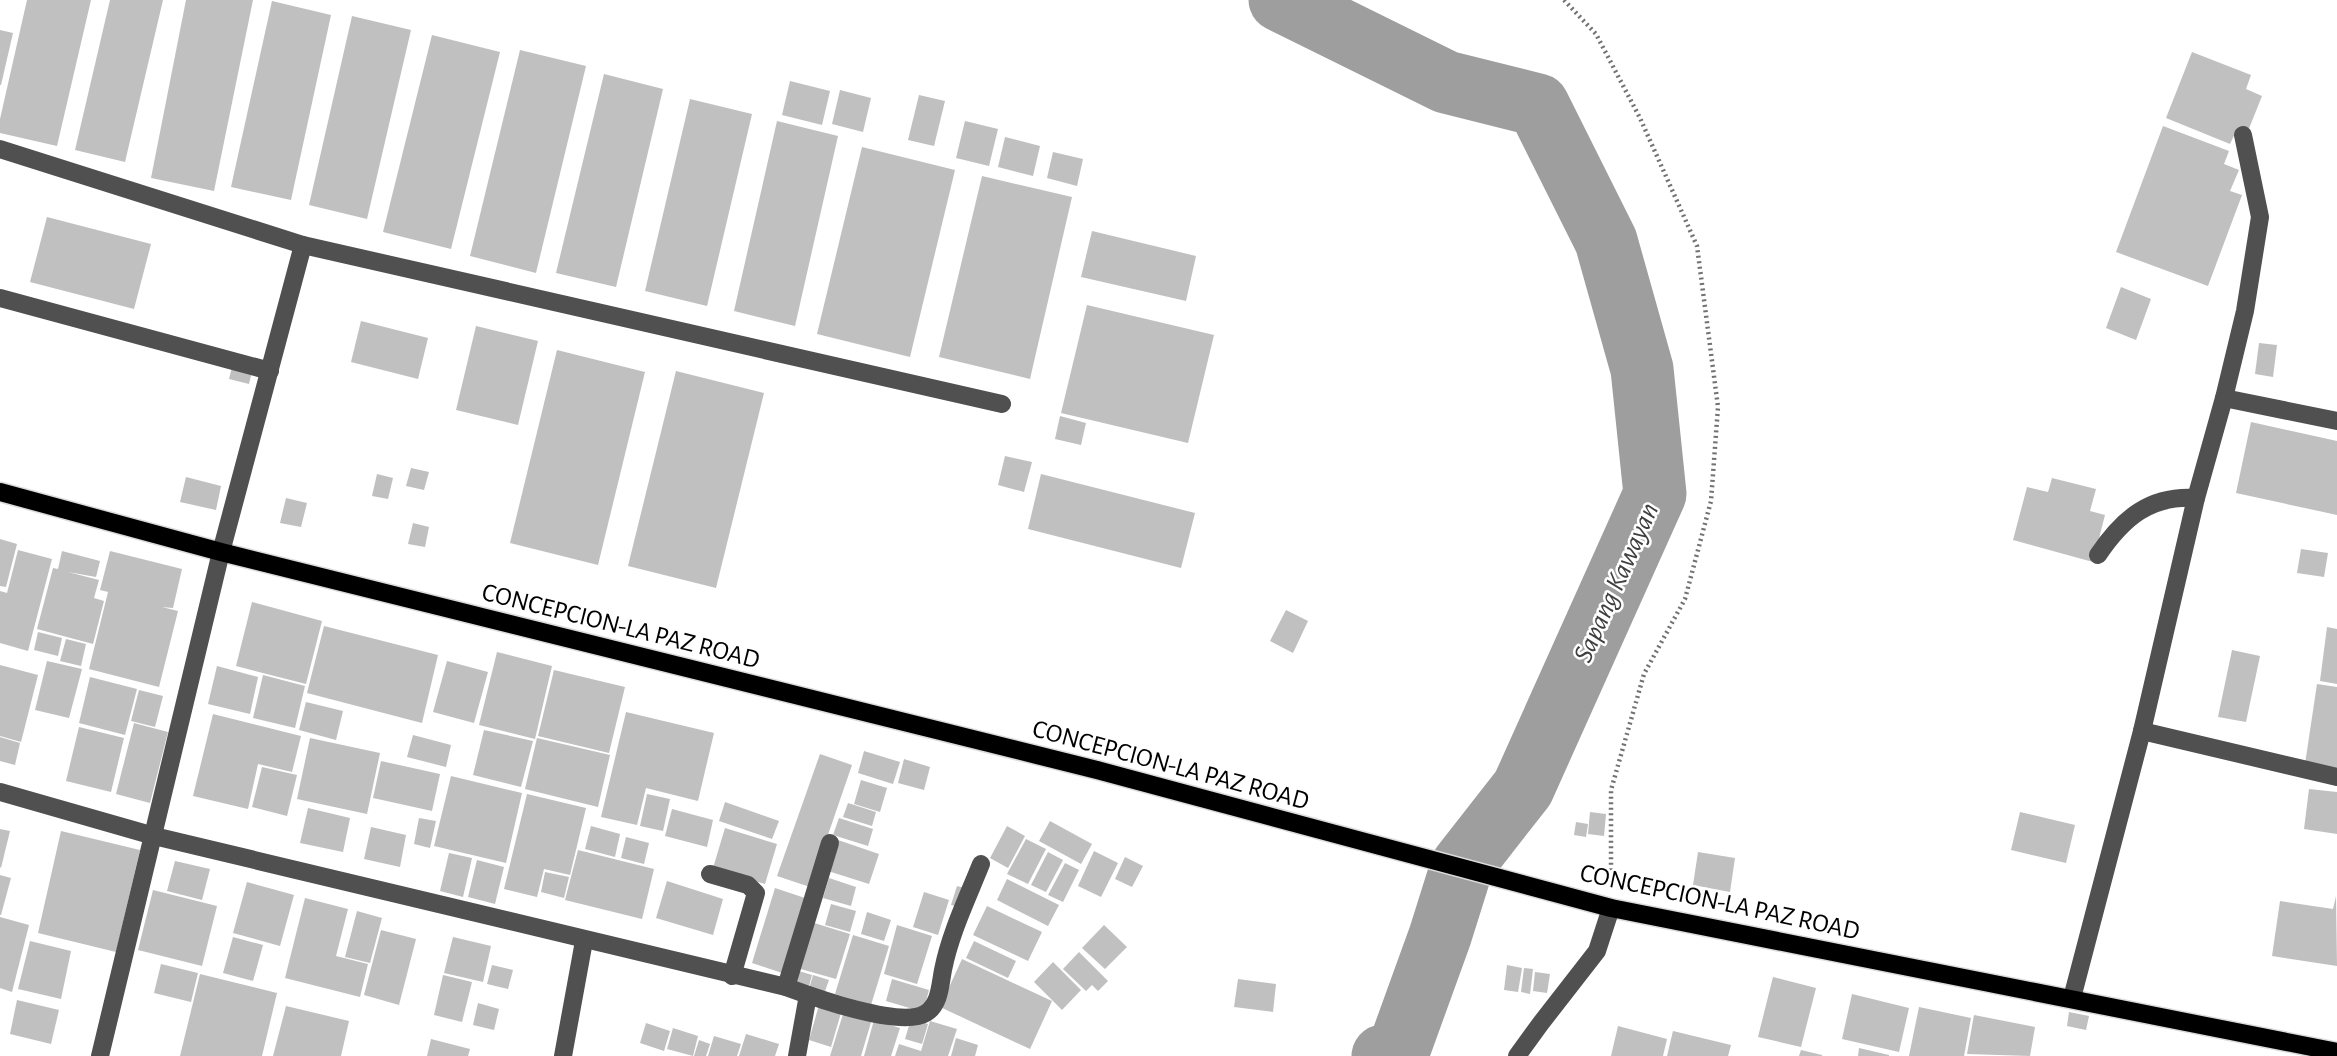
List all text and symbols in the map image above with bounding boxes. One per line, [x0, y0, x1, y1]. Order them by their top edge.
water label: Sapang Kawayan [1569, 499, 1664, 667]
street label: CONCEPCION-LA PAZ ROAD [479, 579, 762, 673]
street label: CONCEPCION-LA PAZ ROAD [1030, 716, 1312, 814]
street label: CONCEPCION-LA PAZ ROAD [1578, 860, 1862, 944]

